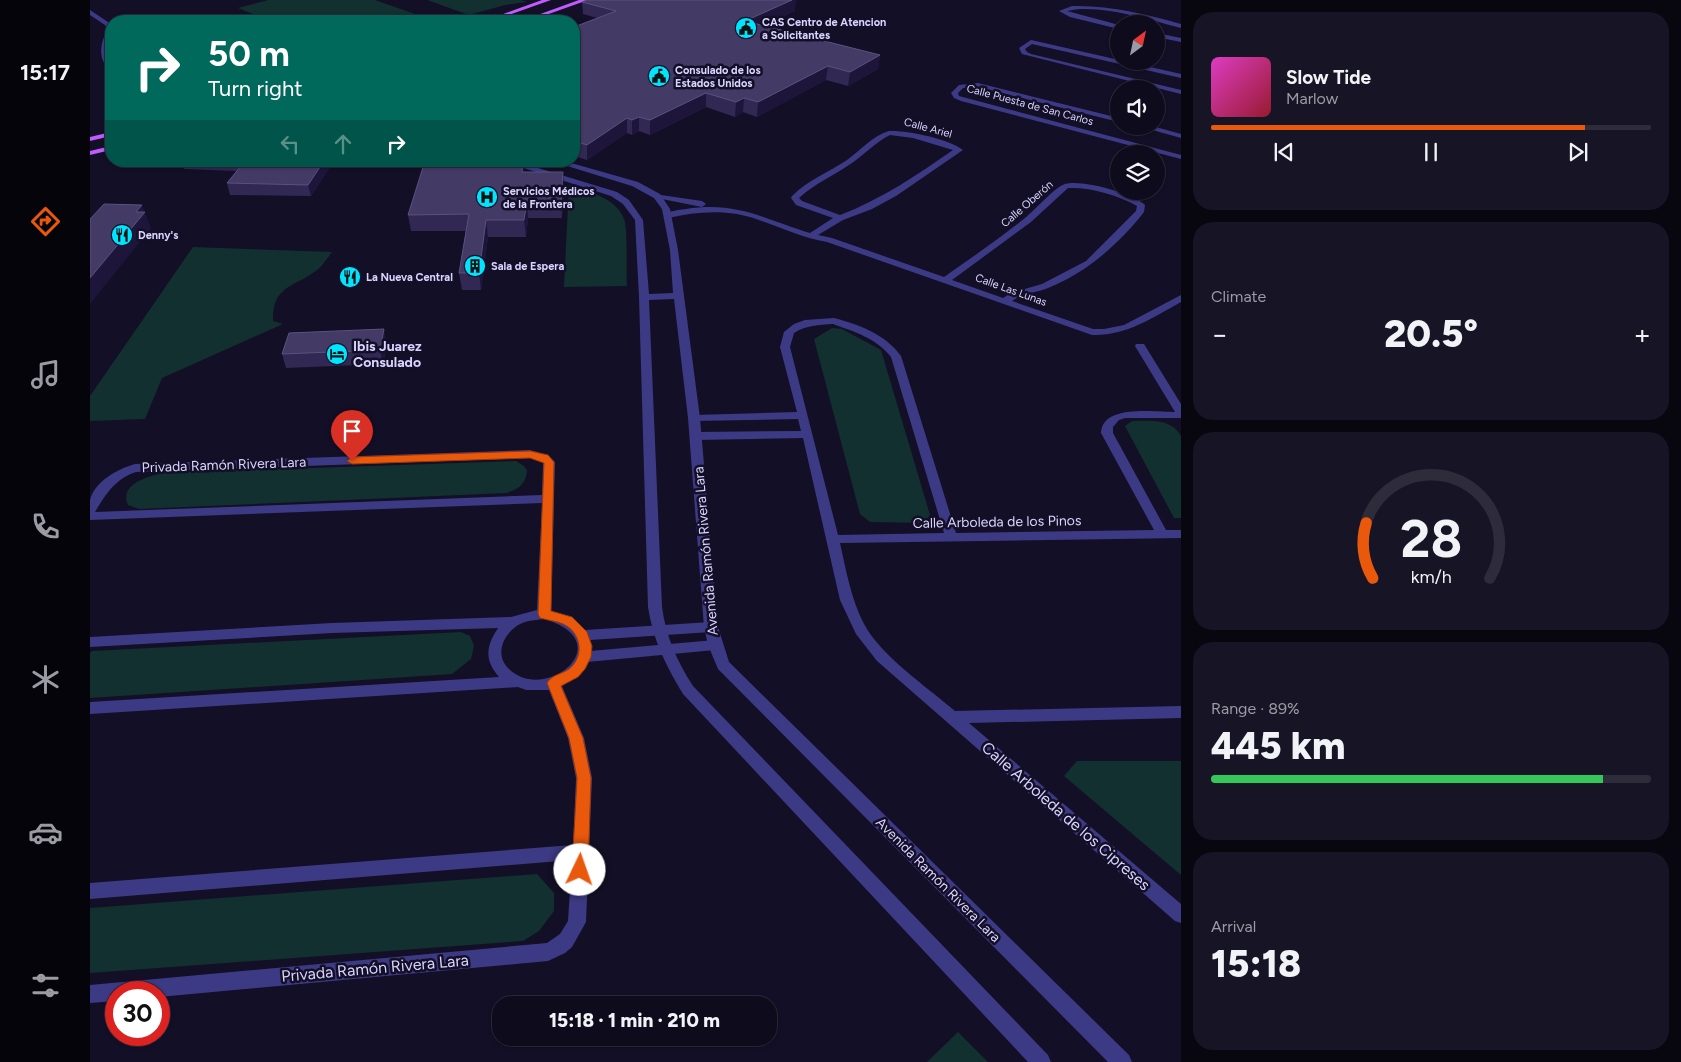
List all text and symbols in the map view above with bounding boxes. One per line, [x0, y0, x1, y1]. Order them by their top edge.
north arrow [1110, 15, 1165, 70]
map controls [1110, 15, 1165, 200]
public building icon: CAS Centro de Atencion a Solicitantes [734, 16, 758, 40]
place label: CAS Centro de Atencion a Solicitantes [762, 16, 886, 42]
text: 50 m [208, 33, 290, 75]
icon: right [125, 35, 190, 100]
text: 15:17 [20, 59, 70, 86]
public building icon: Consulado de los Estados Unidos [647, 64, 671, 88]
place label: Consulado de los Estados Unidos [675, 64, 761, 90]
text: Slow Tide [1286, 66, 1371, 89]
text: Turn right [208, 75, 303, 102]
button: sound [1110, 80, 1165, 135]
street label: Calle Puesta de San Carlos [965, 82, 1095, 128]
text: Marlow [1286, 89, 1338, 108]
street label: Calle Ariel [903, 115, 953, 141]
icon: left [276, 130, 304, 158]
icon: ahead [329, 130, 357, 158]
icon: right [382, 130, 410, 158]
icon: previous [1270, 138, 1298, 166]
icon: pause [1417, 138, 1445, 166]
icon: next [1564, 138, 1592, 166]
button: layers [1110, 145, 1165, 200]
street label: Calle Oberón [998, 178, 1056, 230]
hospital icon: Servicios Médicos de la Frontera [475, 185, 499, 209]
place label: Servicios Médicos de la Frontera [503, 185, 594, 211]
icon: directions [28, 204, 63, 239]
restaurant icon: Denny's [110, 223, 134, 247]
place label: Denny's [138, 229, 178, 242]
building icon: Sala de Espera [463, 254, 487, 278]
place label: Sala de Espera [491, 260, 564, 273]
restaurant icon: La Nueva Central [338, 265, 362, 289]
place label: La Nueva Central [366, 271, 453, 284]
street label: Calle Las Lunas [974, 271, 1048, 309]
text: Climate [1211, 287, 1266, 306]
text: 20.5° [1384, 311, 1478, 357]
text: − [1211, 317, 1228, 351]
text: + [1634, 317, 1651, 351]
place label: Ibis Juarez Consulado [353, 338, 422, 371]
hotel icon: Ibis Juarez Consulado [325, 342, 349, 366]
icon: music [28, 357, 63, 392]
pin [331, 410, 373, 461]
icon: arrive [338, 417, 366, 445]
street label: Privada Ramón Rivera Lara [141, 454, 307, 476]
street label: Avenida Ramón Rivera Lara [690, 466, 722, 636]
text: 28 [1400, 508, 1462, 570]
icon: phone [28, 509, 63, 544]
street label: Calle Arboleda de los Pinos [912, 512, 1082, 532]
text: km/h [1411, 566, 1451, 587]
icon: climate [28, 662, 63, 697]
text: Range · 89% [1211, 699, 1300, 718]
text: 445 km [1211, 723, 1345, 769]
street label: Calle Arboleda de los Cipreses [978, 738, 1154, 894]
street label: Avenida Ramón Rivera Lara [872, 814, 1004, 946]
icon: car [28, 815, 63, 850]
position arrow [553, 843, 605, 895]
text: Arrival [1211, 917, 1256, 936]
text: 15:18 [1211, 941, 1301, 987]
street label: Privada Ramón Rivera Lara [280, 950, 470, 986]
icon: filters [28, 968, 63, 1003]
speed limit sign: 30 [105, 981, 170, 1046]
text: 15:18 · 1 min · 210 m [549, 1009, 720, 1032]

